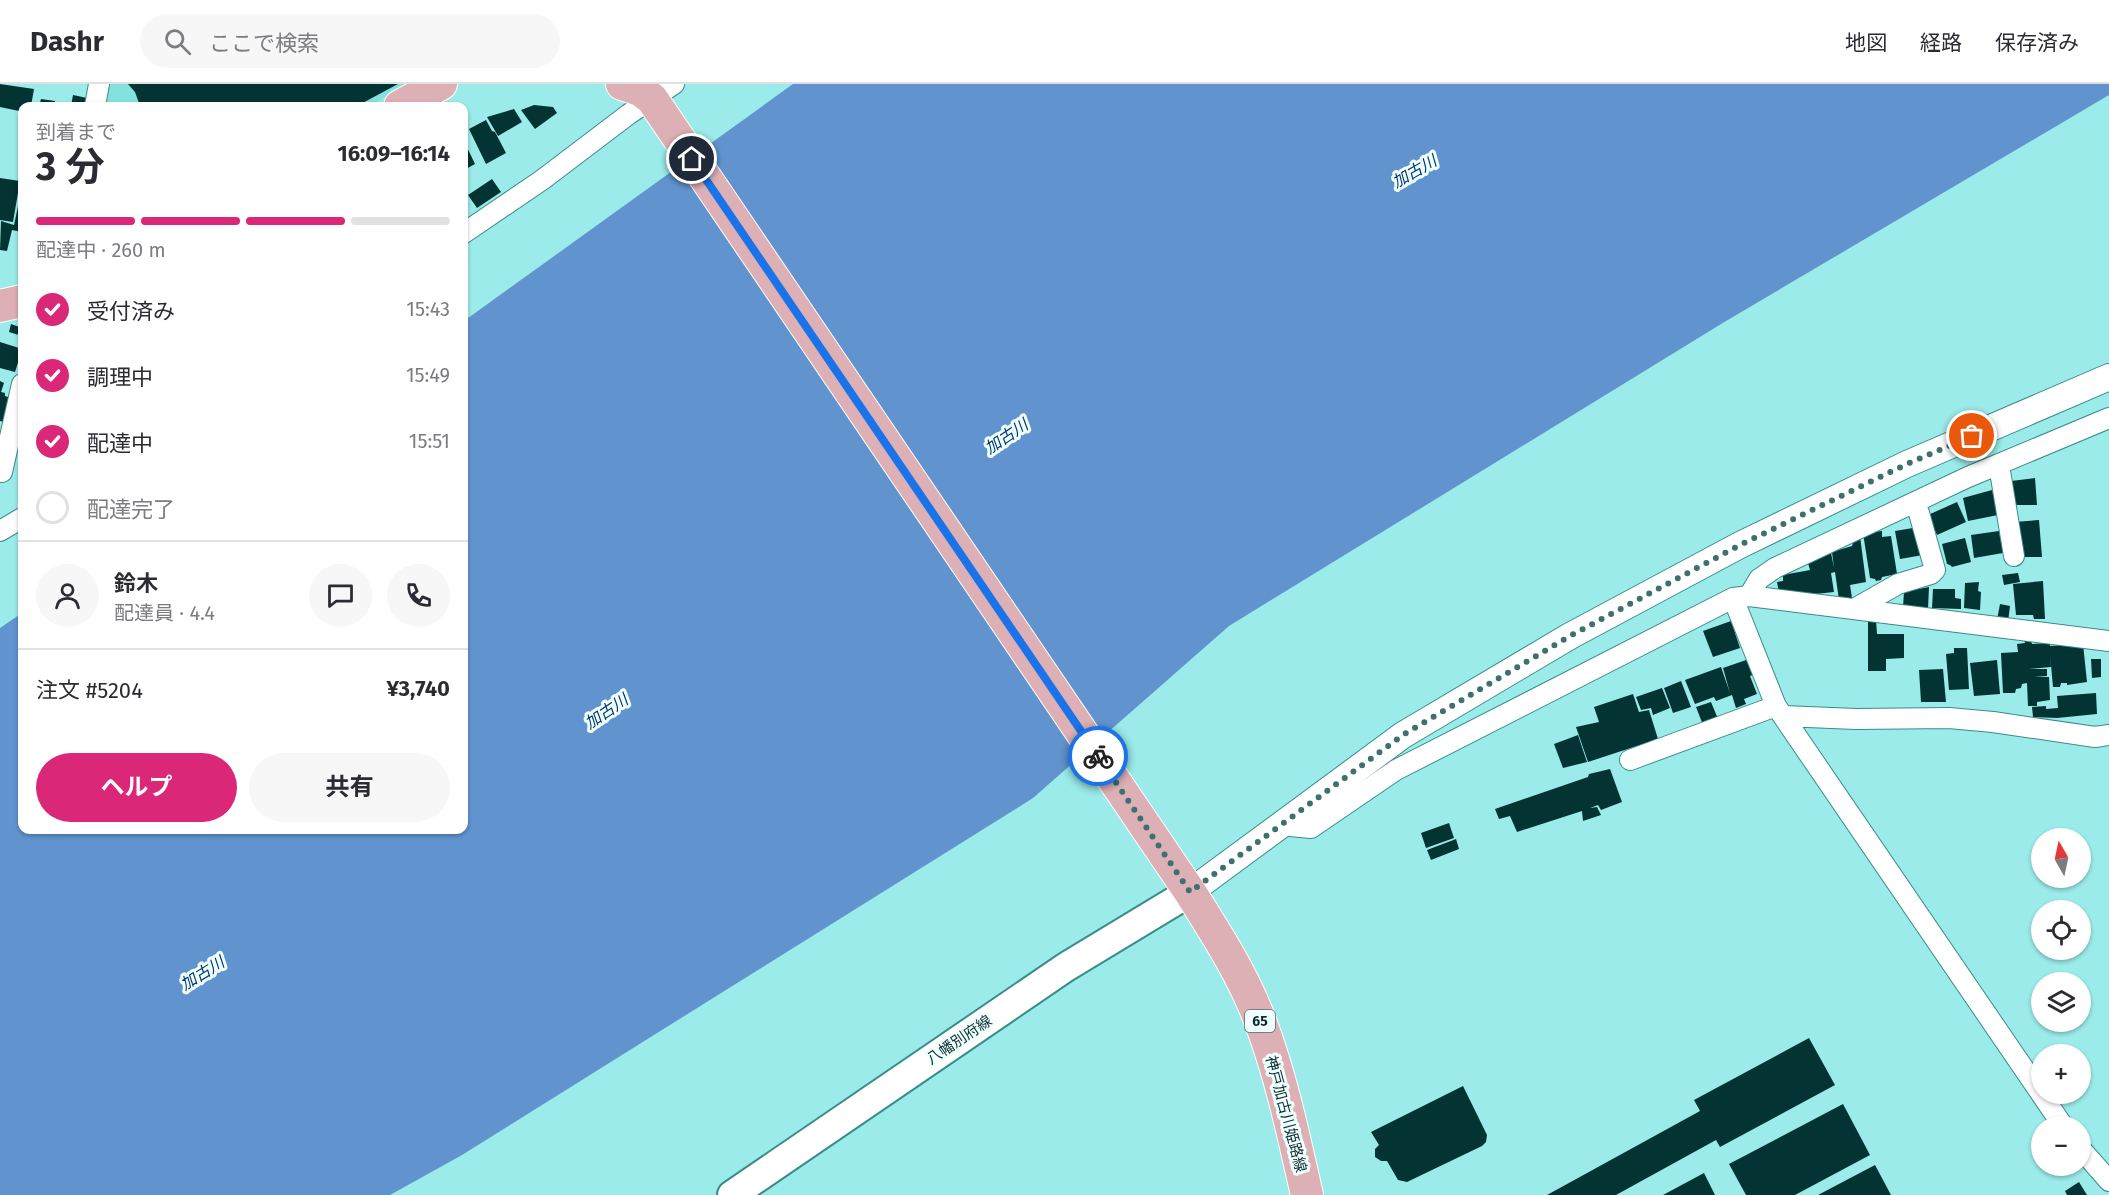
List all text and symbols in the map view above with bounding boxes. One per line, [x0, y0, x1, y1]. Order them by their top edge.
search box [140, 14, 560, 68]
text: Dashr [30, 25, 104, 58]
icon: search [161, 25, 194, 58]
text: ここで検索 [209, 30, 319, 57]
text: 地図 [1845, 30, 1887, 56]
text: 経路 [1920, 30, 1962, 56]
text: 保存済み [1995, 30, 2079, 56]
text: 到着まで [36, 120, 116, 144]
pin [666, 133, 717, 184]
text: 16:09–16:14 [337, 140, 450, 167]
icon: home [675, 142, 708, 175]
text: 3 分 [36, 144, 105, 190]
water label: 加古川 [1389, 150, 1442, 192]
text: 配達中 · 260 m [36, 238, 166, 262]
icon: check [36, 293, 69, 326]
text: 15:43 [406, 297, 450, 321]
text: 受付済み [87, 298, 175, 325]
icon: check [36, 359, 69, 392]
text: 15:49 [406, 363, 450, 387]
text: 調理中 [87, 364, 153, 391]
pin [1946, 410, 1997, 461]
water label: 加古川 [981, 414, 1033, 458]
icon: bag [1955, 419, 1988, 452]
icon: check [36, 425, 69, 458]
text: 15:51 [409, 429, 450, 453]
text: 配達中 [87, 430, 153, 457]
text: 配達完了 [87, 496, 175, 523]
button: person [36, 564, 99, 627]
button: chat [309, 564, 372, 627]
button: phone [387, 564, 450, 627]
text: 鈴木 [114, 570, 158, 597]
text: 配達員 · 4.4 [114, 601, 215, 625]
text: ¥3,740 [386, 675, 450, 702]
text: 注文 #5204 [36, 677, 143, 704]
water label: 加古川 [581, 689, 633, 733]
courier [1068, 726, 1128, 786]
icon: bike [1082, 740, 1115, 773]
button: ヘルプ [36, 753, 237, 822]
button: 共有 [249, 753, 450, 822]
north arrow [2031, 828, 2091, 888]
map controls [2031, 828, 2091, 1176]
button: locate [2031, 900, 2091, 960]
water label: 加古川 [177, 952, 229, 994]
button: layers [2031, 972, 2091, 1032]
road number: 65 [1245, 1010, 1275, 1032]
street label: 八幡別府線 [923, 1012, 995, 1068]
button: + [2031, 1044, 2091, 1104]
street label: 神戸加古川姫路線 [1262, 1054, 1310, 1174]
button: − [2031, 1116, 2091, 1176]

